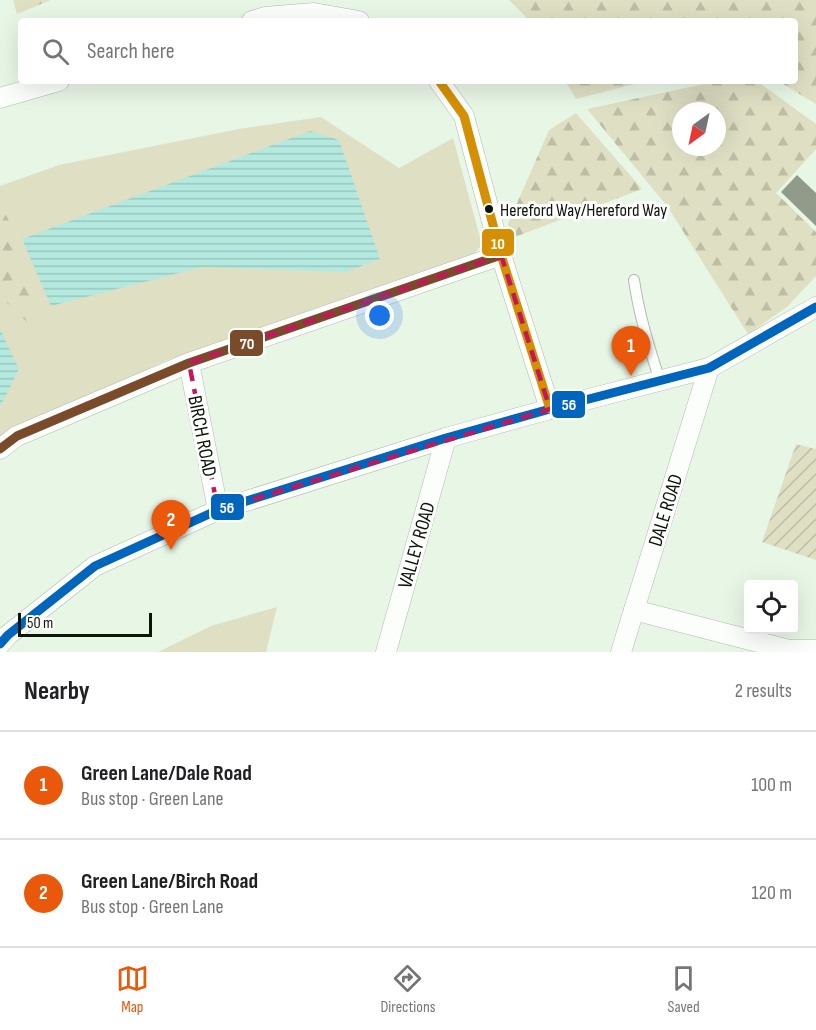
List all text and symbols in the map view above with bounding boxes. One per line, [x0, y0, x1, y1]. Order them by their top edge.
search box [18, 18, 798, 84]
icon: search [39, 35, 72, 68]
text: Search here [87, 38, 174, 65]
north arrow [672, 102, 726, 156]
place label: Hereford Way/Hereford Way [500, 200, 667, 221]
marker: Hereford Way/Hereford Way [483, 203, 495, 215]
line badge: 10 [481, 228, 515, 257]
text: 10 [491, 235, 505, 254]
your location [365, 301, 394, 330]
pin: 1 [612, 326, 650, 376]
line badge: 70 [229, 329, 264, 357]
text: 70 [240, 335, 254, 354]
line badge: 56 [551, 390, 586, 419]
street label: BIRCH ROAD [182, 393, 222, 479]
text: 56 [562, 396, 576, 415]
street label: DALE ROAD [644, 471, 688, 549]
line badge: 56 [210, 493, 245, 521]
text: 56 [220, 499, 234, 518]
street label: VALLEY ROAD [393, 499, 441, 591]
pin: 2 [152, 500, 190, 550]
map controls [744, 580, 798, 634]
button: locate [744, 580, 798, 634]
scale bar [18, 610, 152, 638]
text: 50 m [27, 614, 53, 633]
text: Nearby [24, 676, 90, 707]
text: 2 results [735, 679, 792, 703]
text: Green Lane/Dale Road [81, 760, 252, 787]
text: 1 [40, 773, 47, 797]
text: 100 m [751, 773, 792, 797]
text: Bus stop · Green Lane [81, 787, 224, 811]
text: Green Lane/Birch Road [81, 868, 258, 895]
text: 2 [39, 881, 48, 905]
text: 120 m [752, 881, 792, 905]
text: Bus stop · Green Lane [81, 895, 224, 919]
tab: Map [116, 962, 149, 1017]
tab: Directions [380, 962, 436, 1017]
tab: Saved [667, 962, 700, 1017]

